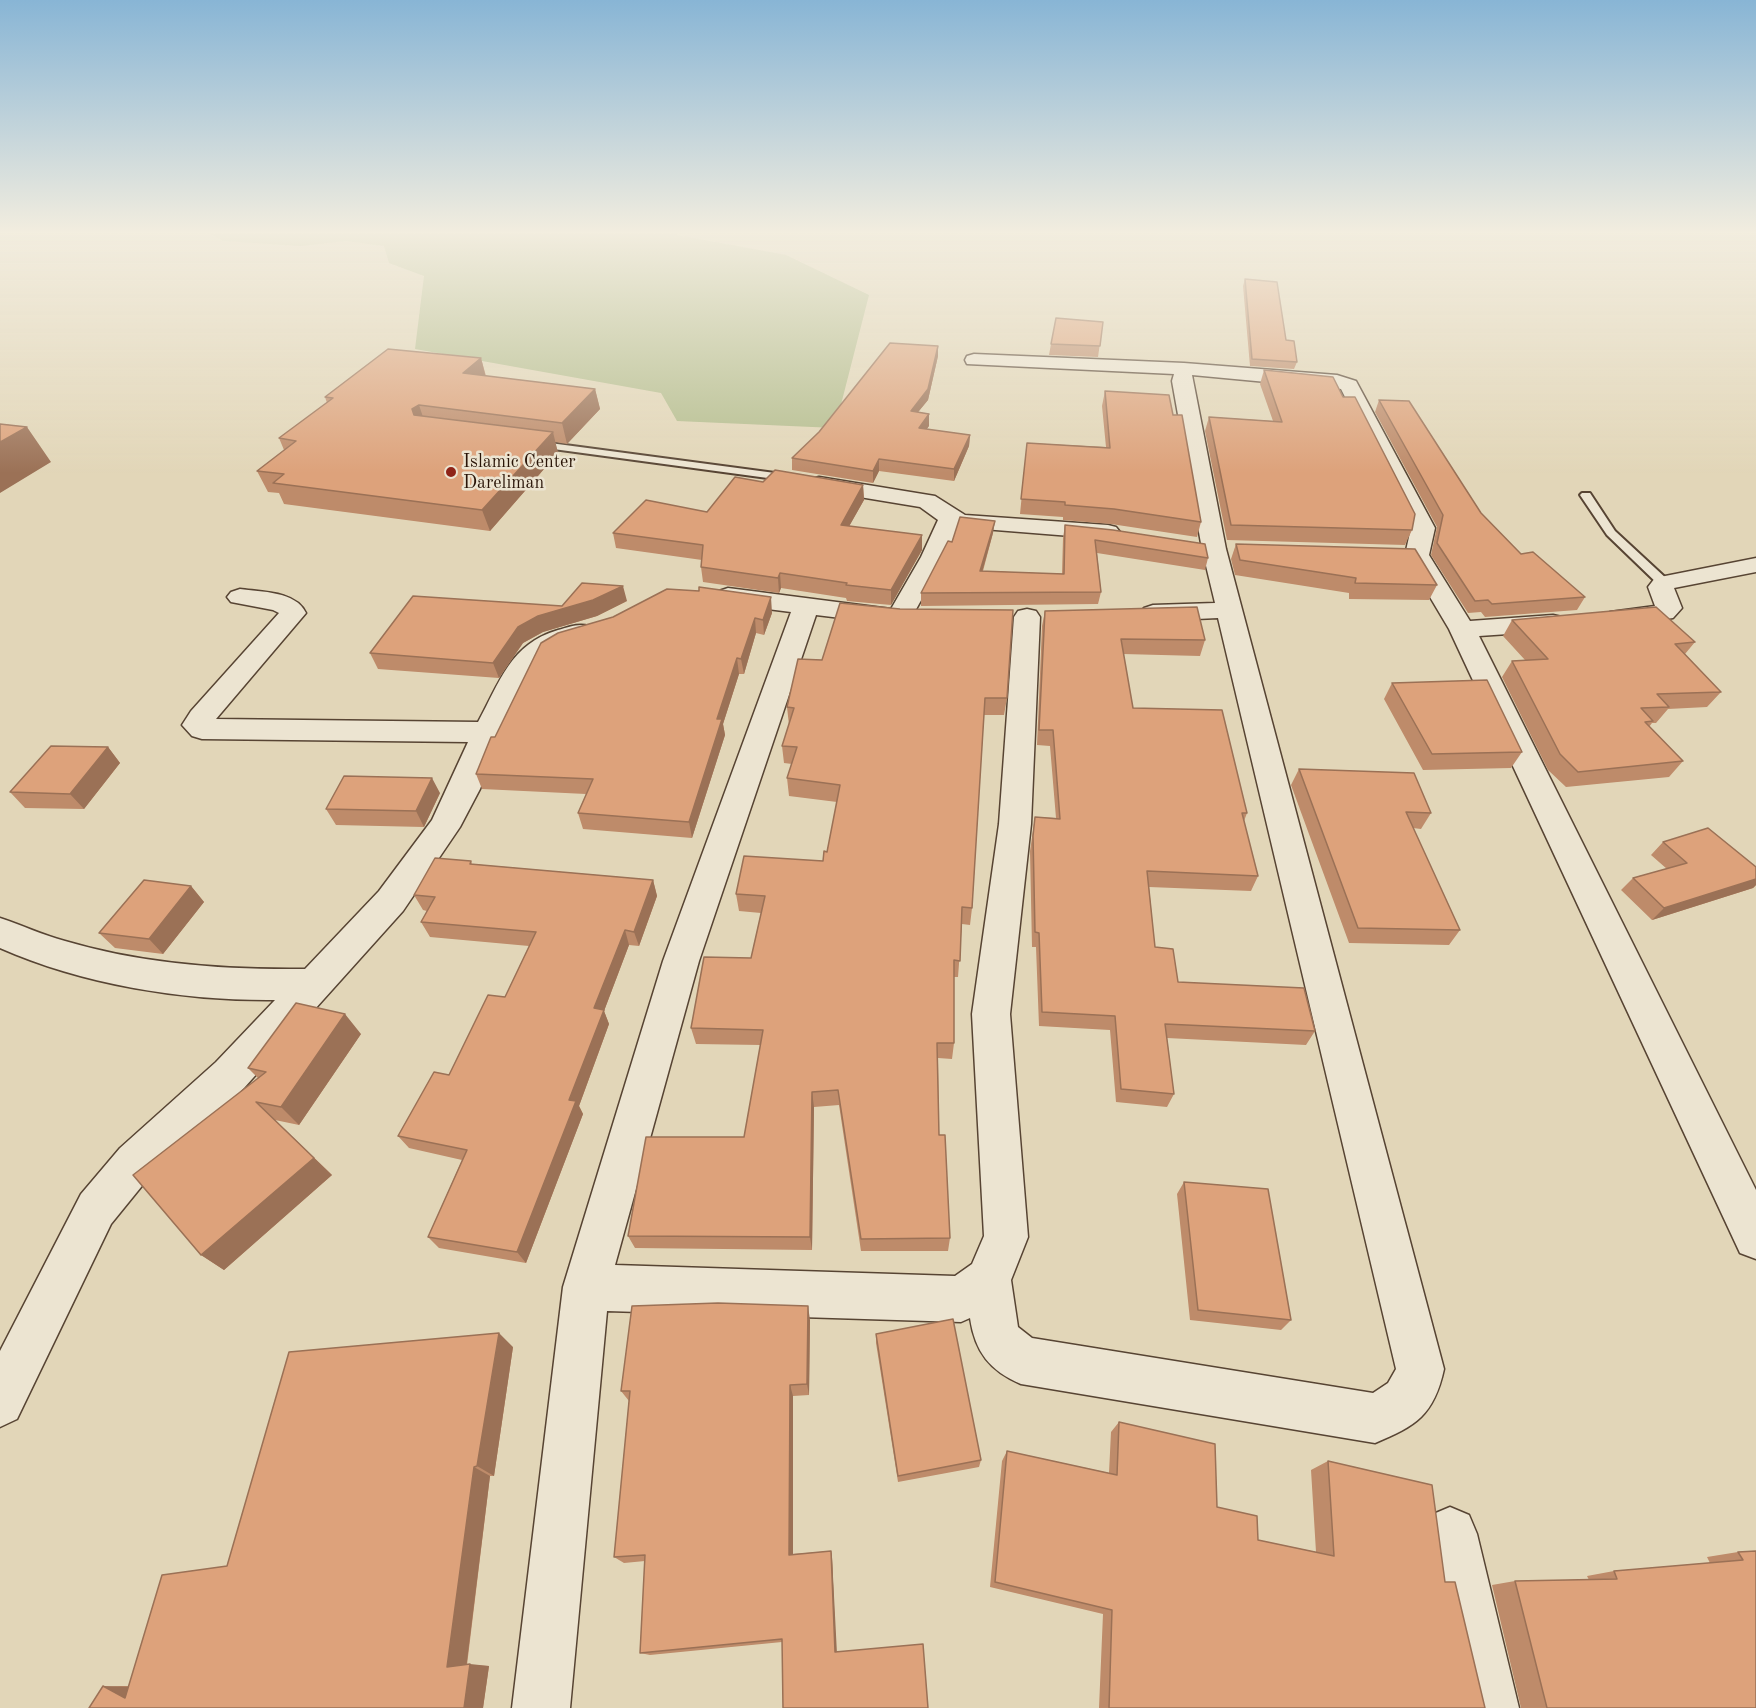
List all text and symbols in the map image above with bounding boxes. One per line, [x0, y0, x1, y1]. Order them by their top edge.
place label: Islamic Center Dareliman [463, 451, 576, 494]
marker: Islamic Center Dareliman [444, 465, 458, 479]

